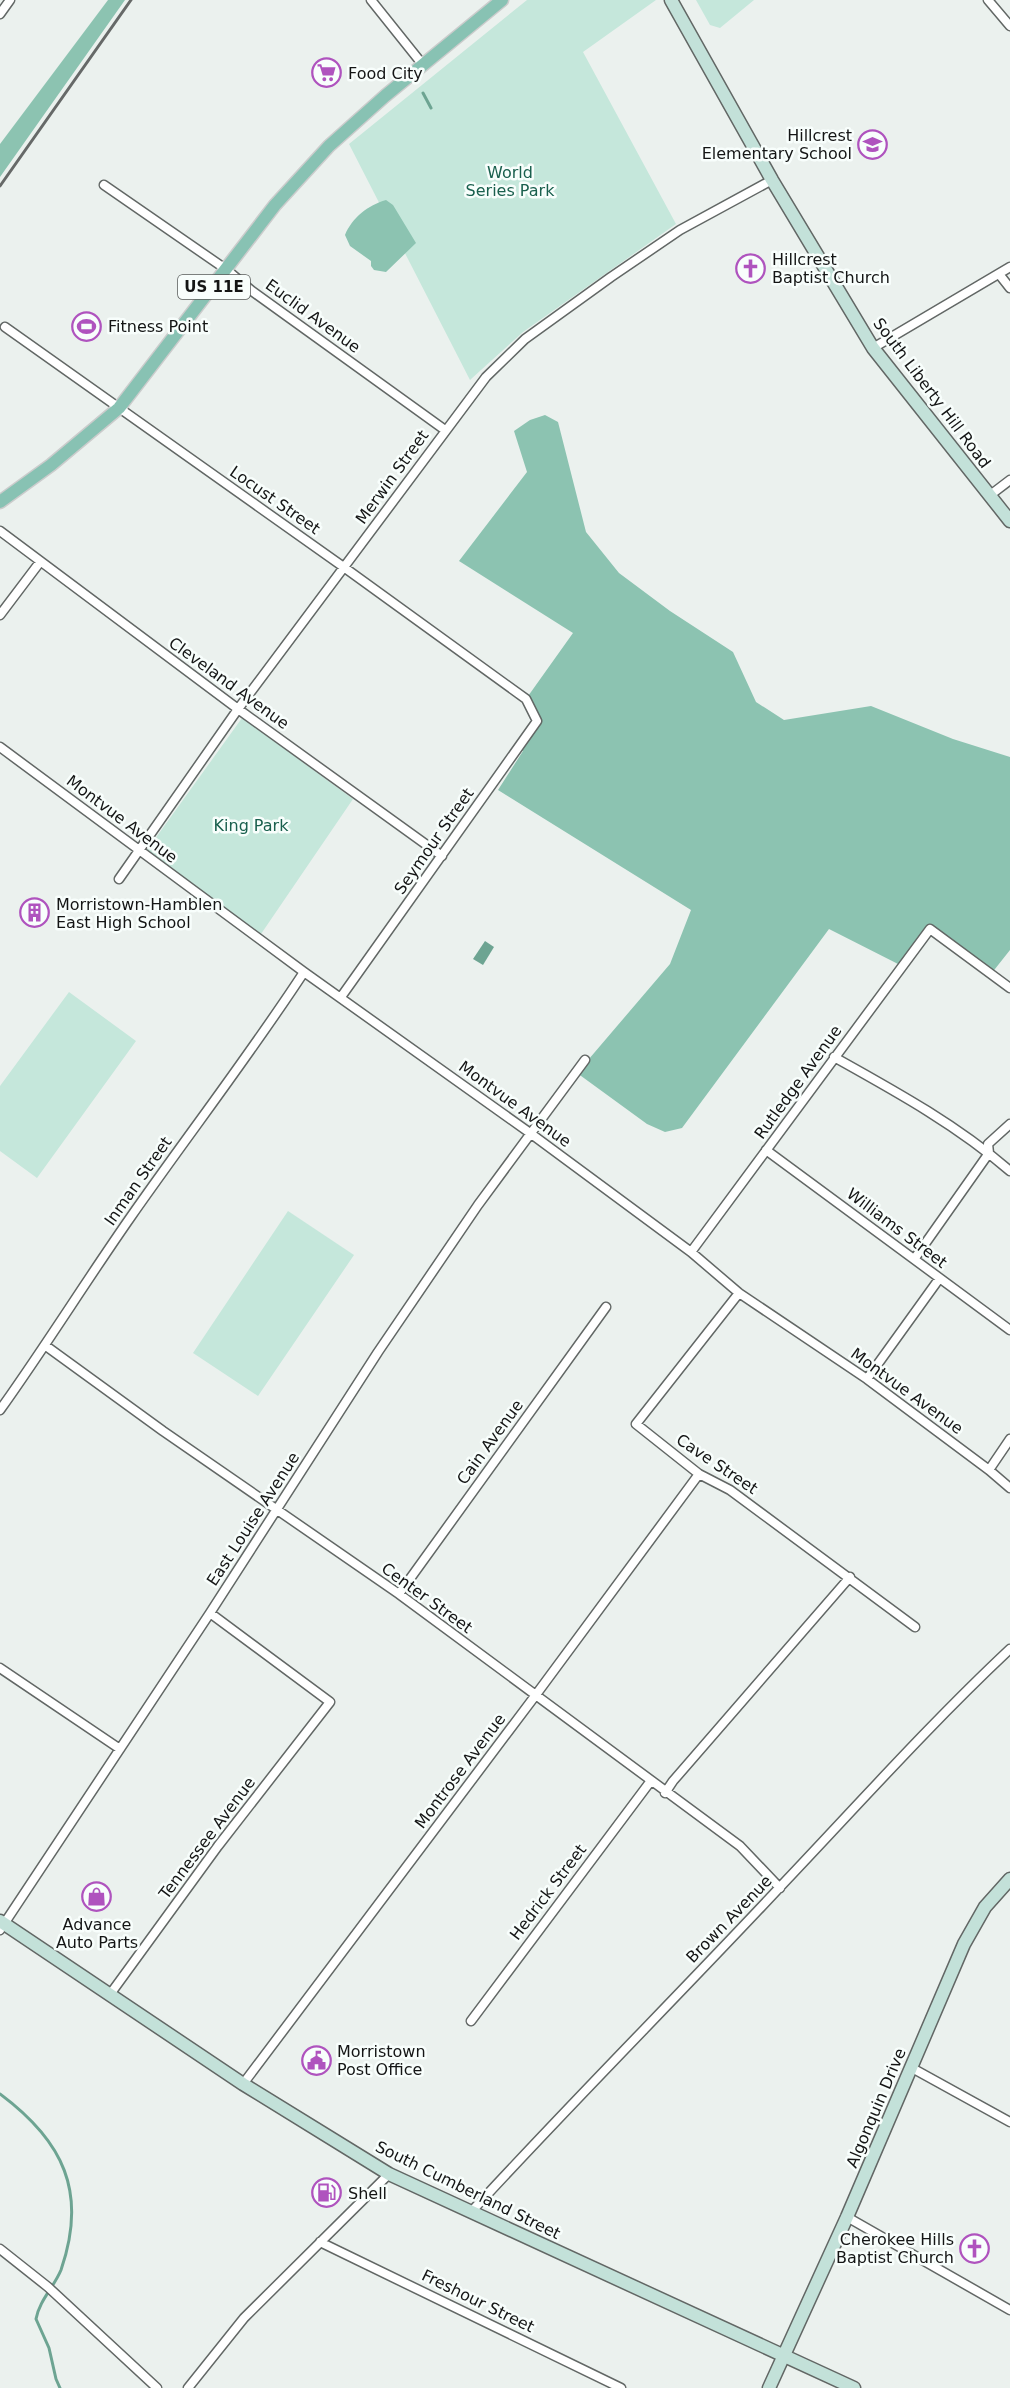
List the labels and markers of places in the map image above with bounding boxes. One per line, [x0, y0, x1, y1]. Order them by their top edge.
supermarket icon: Food City [311, 57, 343, 89]
place label: Food City [348, 64, 423, 83]
place label: Hillcrest Elementary School [702, 126, 852, 163]
school or university icon: Hillcrest Elementary School [857, 128, 889, 160]
place label: Hillcrest Baptist Church [772, 250, 890, 287]
church icon: Hillcrest Baptist Church [735, 252, 767, 284]
sports icon: Fitness Point [71, 310, 103, 342]
place label: Fitness Point [108, 317, 208, 336]
place label: Morristown-Hamblen East High School [56, 895, 222, 932]
building icon: Morristown-Hamblen East High School [19, 897, 51, 929]
shop icon: Advance Auto Parts [81, 1880, 113, 1912]
place label: Advance Auto Parts [56, 1915, 138, 1952]
place label: Morristown Post Office [337, 2042, 426, 2079]
public building icon: Morristown Post Office [300, 2044, 332, 2076]
fuel station icon: Shell [311, 2177, 343, 2209]
place label: Shell [348, 2184, 387, 2203]
place label: Cherokee Hills Baptist Church [836, 2230, 954, 2267]
church icon: Cherokee Hills Baptist Church [959, 2232, 991, 2264]

